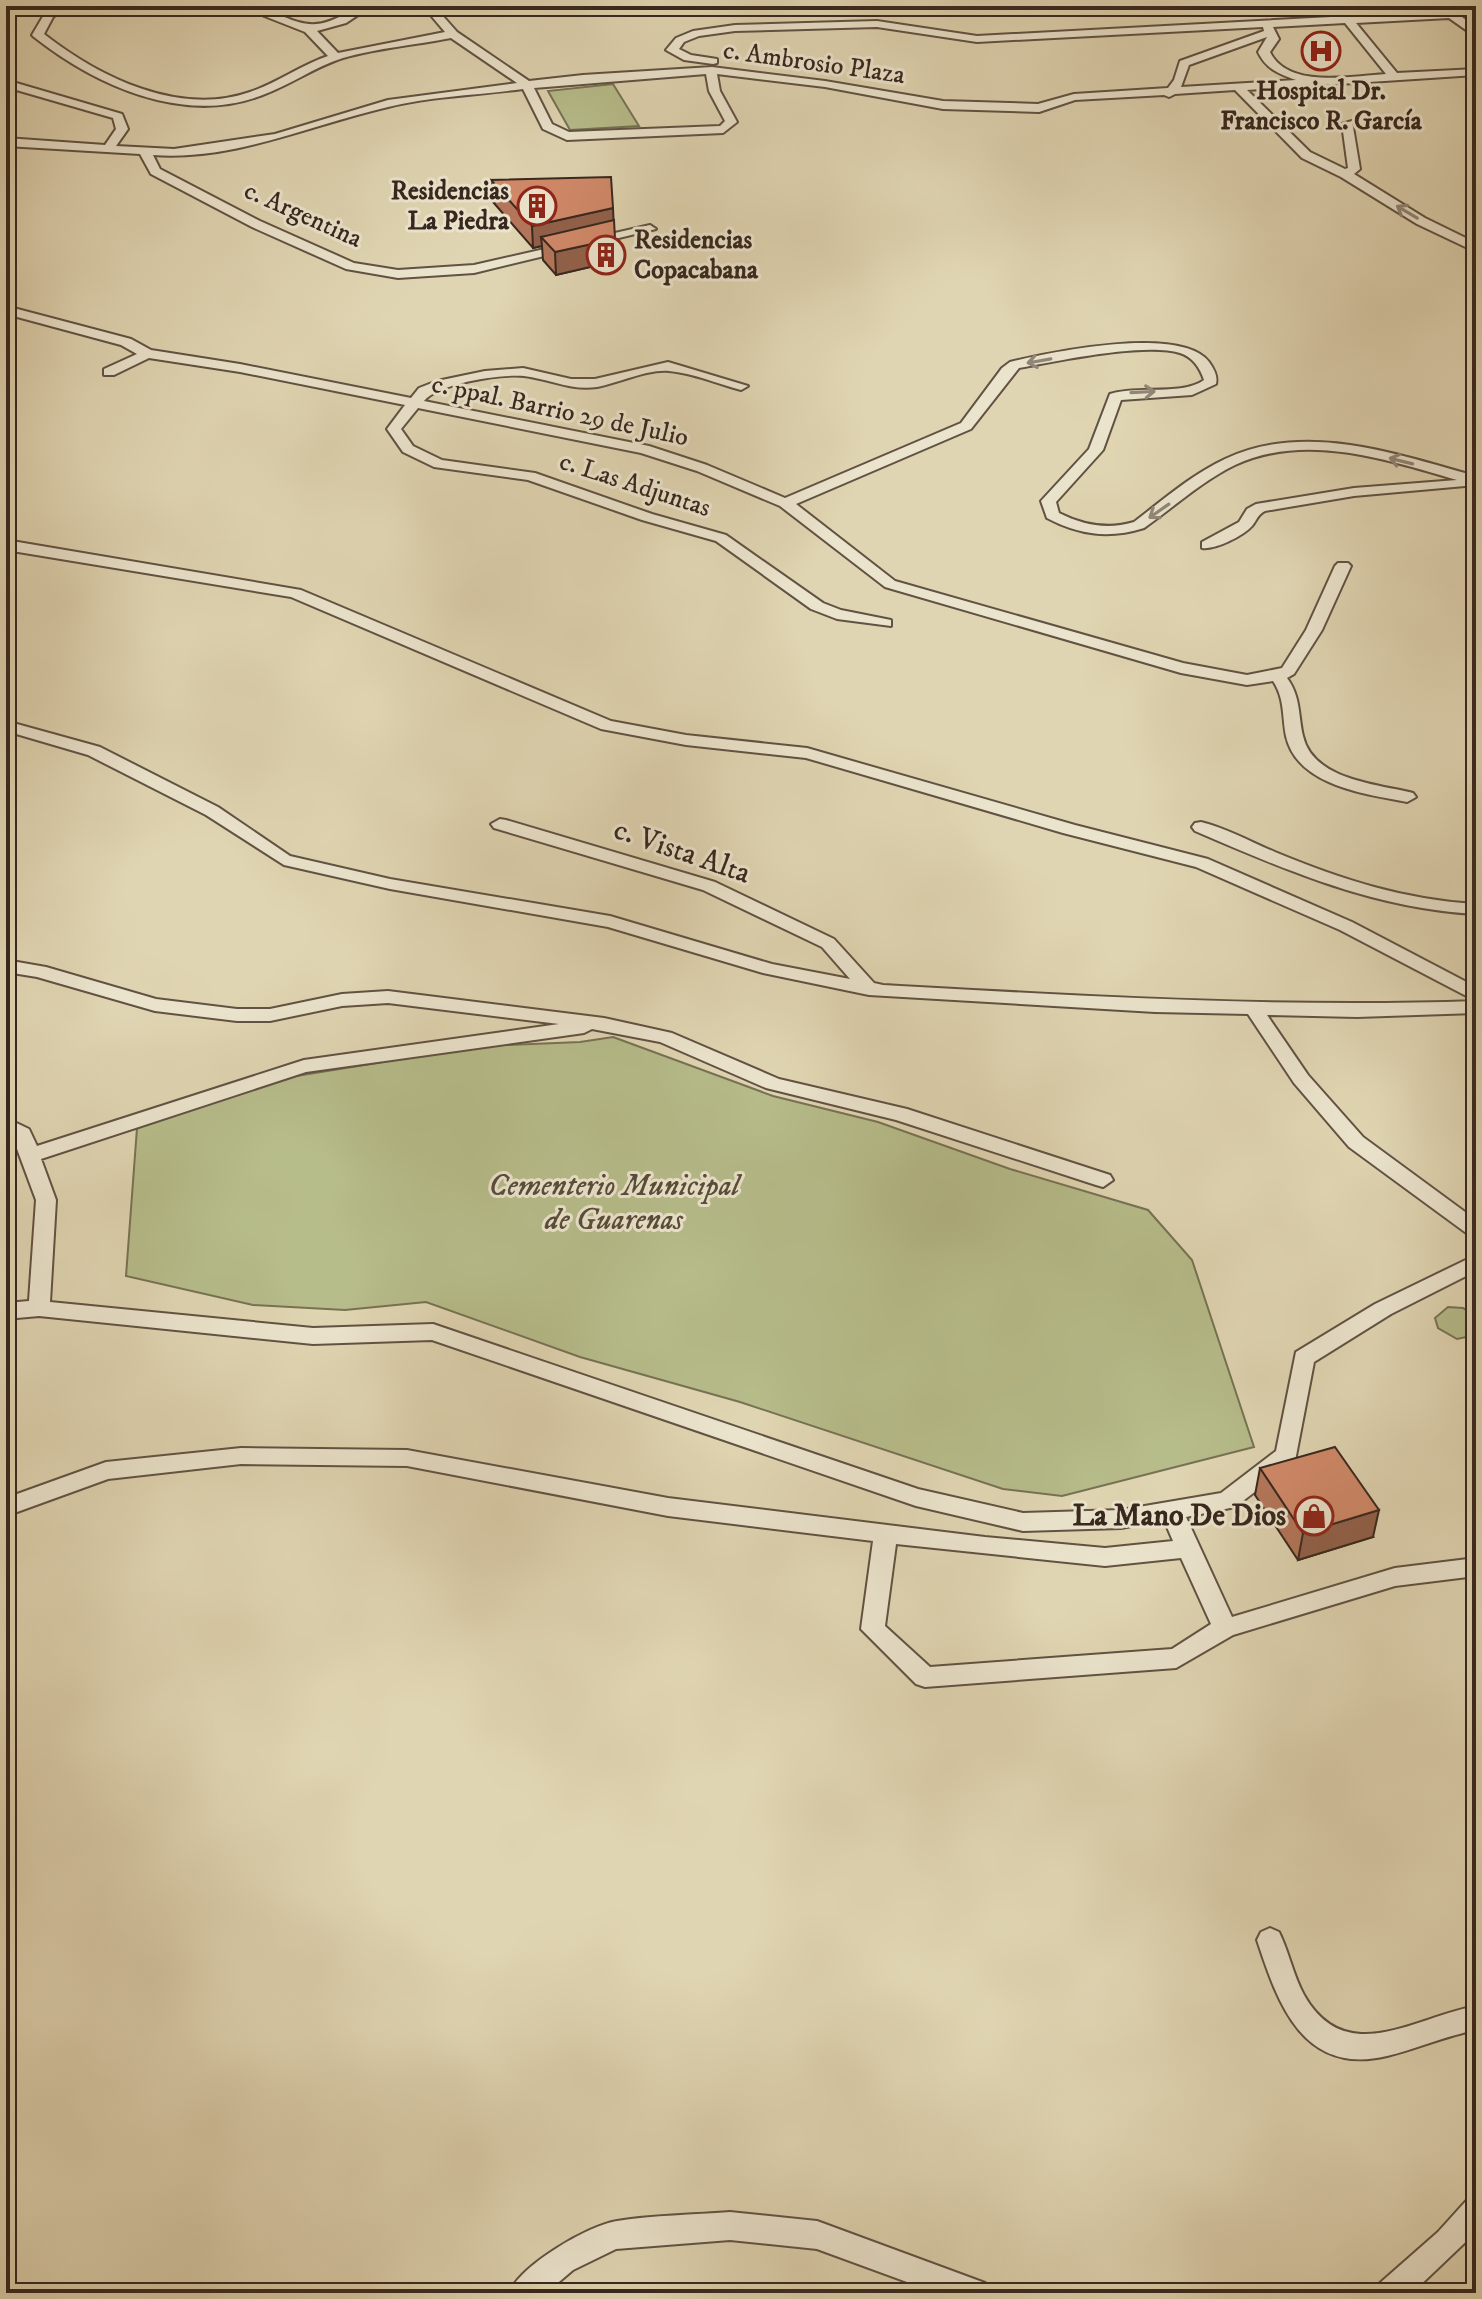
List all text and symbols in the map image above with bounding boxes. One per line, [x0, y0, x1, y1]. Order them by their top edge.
hospital icon: Hospital Dr. Francisco R. García [1300, 30, 1342, 72]
street label: c. Ambrosio Plaza [721, 34, 907, 92]
place label: Hospital Dr. Francisco R. García [1220, 75, 1423, 138]
street label: c. Argentina [239, 174, 367, 256]
place label: Residencias La Piedra [391, 175, 510, 238]
building icon: Residencias La Piedra [516, 185, 558, 227]
one-way arrow [1396, 204, 1419, 220]
place label: Residencias Copacabana [634, 224, 759, 287]
building icon: Residencias Copacabana [585, 234, 627, 276]
one-way arrow [1027, 354, 1053, 369]
street label: c. ppal. Barrio 29 de Julio [429, 368, 691, 454]
one-way arrow [1129, 384, 1156, 399]
street label: c. Las Adjuntas [555, 445, 715, 525]
one-way arrow [1388, 453, 1414, 468]
one-way arrow [1149, 503, 1171, 519]
street label: c. Vista Alta [609, 811, 755, 893]
park label: Cementerio Municipal de Guarenas [488, 1168, 743, 1239]
shop icon: La Mano De Dios [1293, 1495, 1335, 1537]
place label: La Mano De Dios [1073, 1498, 1286, 1535]

